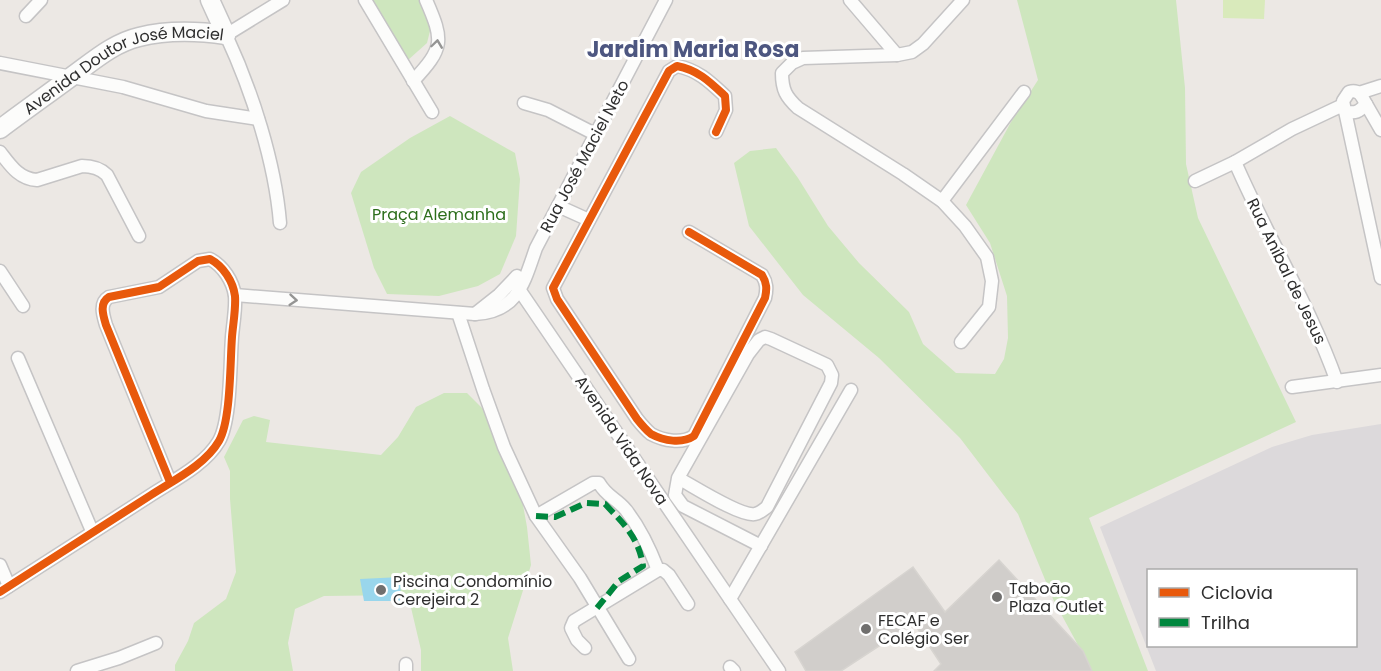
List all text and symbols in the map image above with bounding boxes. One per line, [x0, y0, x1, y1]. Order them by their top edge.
street label: Avenida Doutor José Maciel [19, 21, 225, 120]
district label: Jardim Maria Rosa [587, 34, 799, 65]
one-way arrow [430, 39, 442, 48]
street label: Rua José Maciel Neto [534, 76, 634, 237]
street label: Rua Aníbal de Jesus [1241, 194, 1332, 348]
park label: Praça Alemanha [372, 203, 506, 226]
one-way arrow [288, 293, 297, 306]
street label: Avenida Vida Nova [570, 371, 674, 510]
legend [1147, 569, 1357, 647]
place label: Piscina Condomínio Cerejeira 2 [393, 570, 552, 611]
place label: Taboão Plaza Outlet [1009, 577, 1104, 618]
text: Ciclovia [1201, 580, 1273, 605]
marker: Piscina Condomínio Cerejeira 2 [374, 583, 388, 597]
marker: Taboão Plaza Outlet [990, 590, 1004, 604]
place label: FECAF e Colégio Ser [878, 609, 969, 650]
text: Trilha [1201, 610, 1250, 635]
marker: FECAF e Colégio Ser [859, 622, 873, 636]

